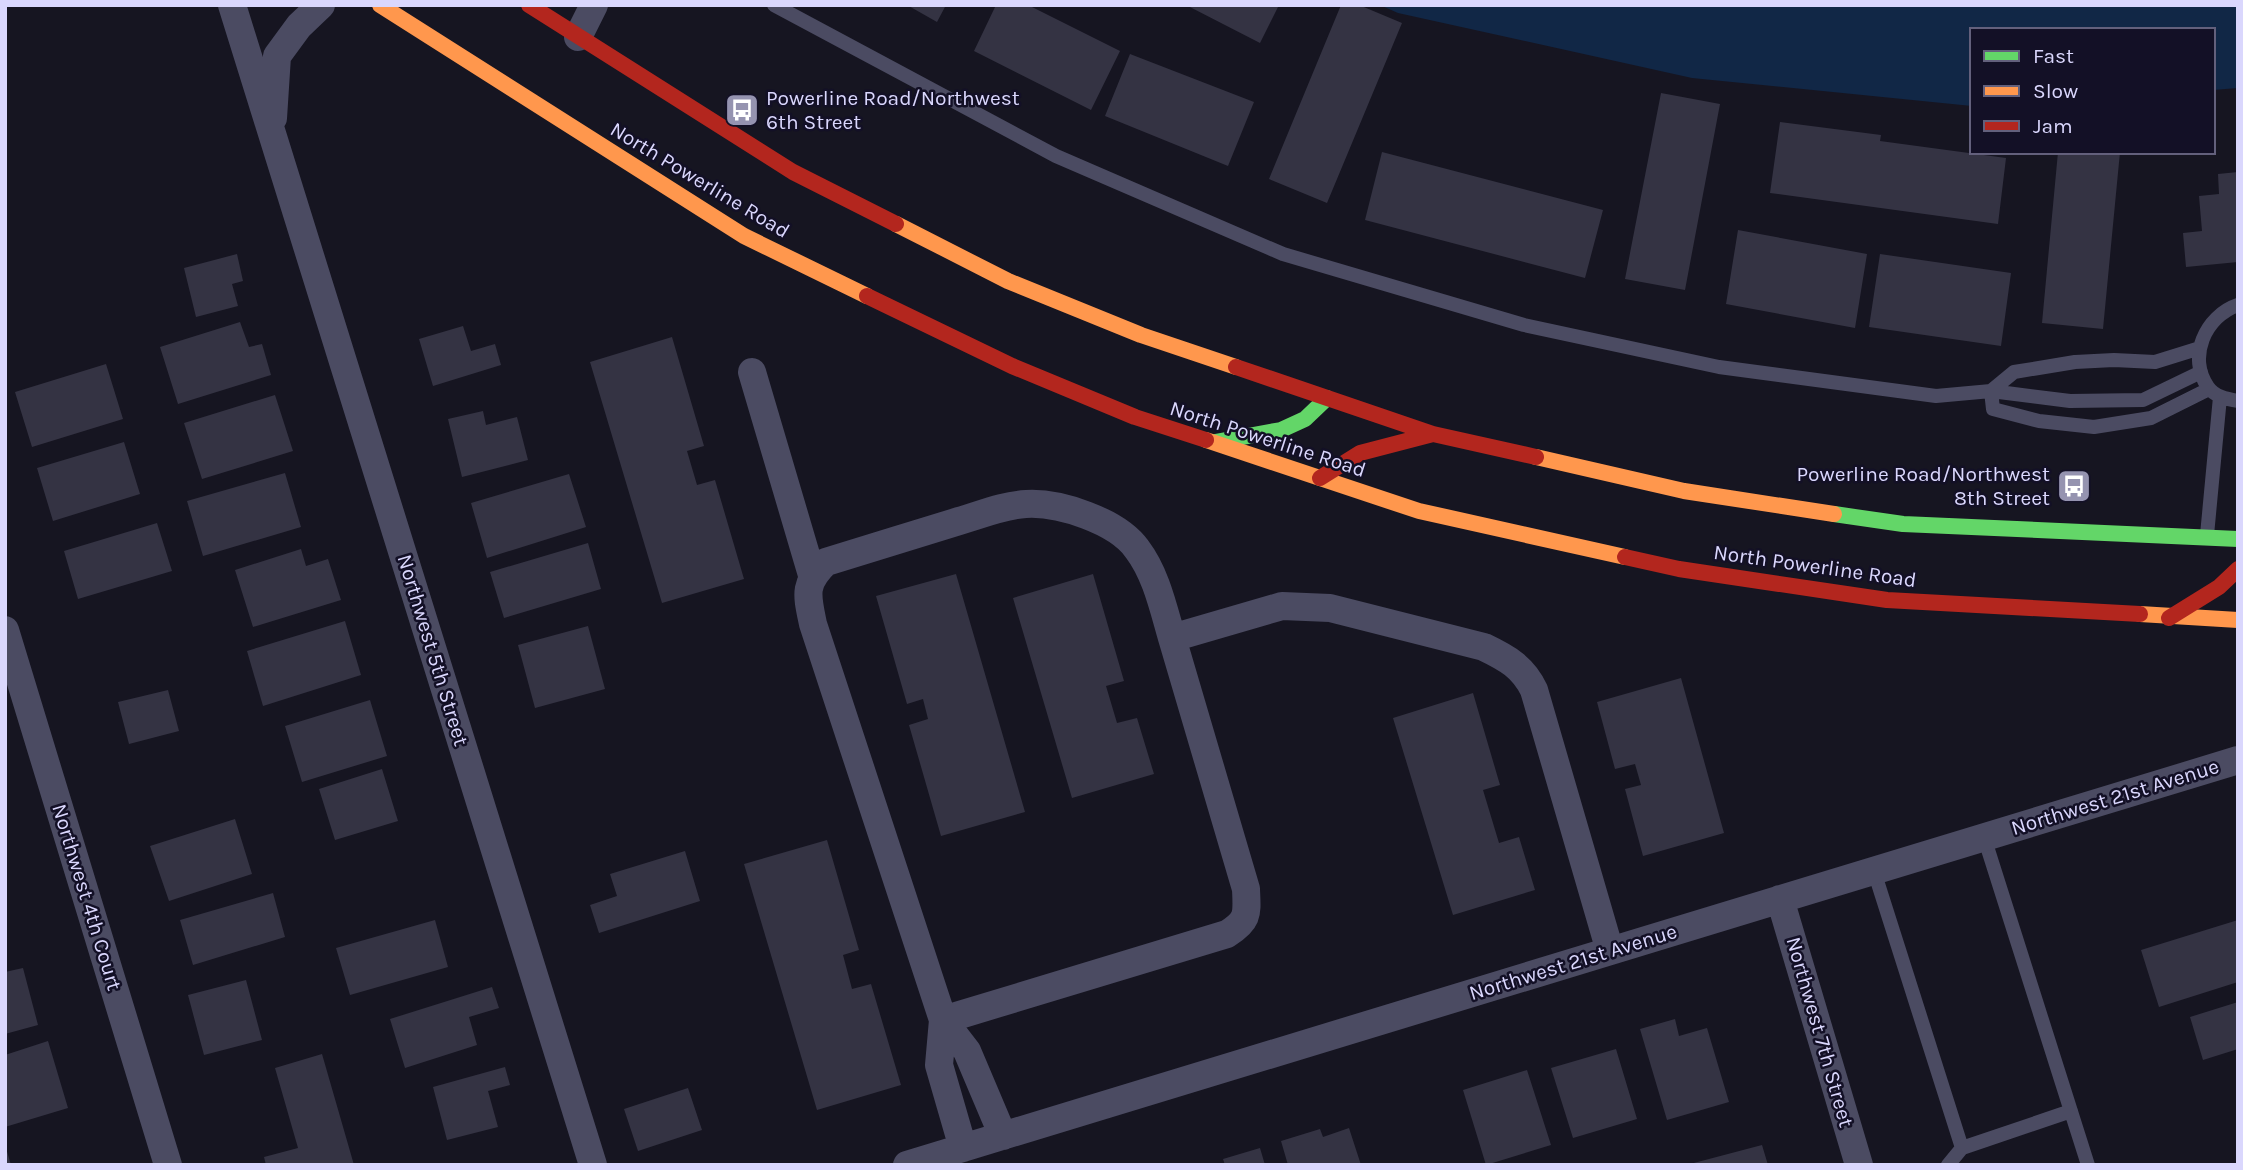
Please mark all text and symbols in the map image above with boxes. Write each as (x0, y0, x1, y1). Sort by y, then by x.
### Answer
legend (1970, 28, 2215, 154)
text: Fast (2033, 44, 2074, 68)
text: Slow (2033, 79, 2078, 103)
place label: Powerline Road/Northwest 6th Street (766, 86, 1020, 134)
bus stop icon: Powerline Road/Northwest 6th Street (723, 91, 761, 129)
text: Jam (2033, 114, 2073, 138)
street label: North Powerline Road (606, 117, 794, 243)
street label: North Powerline Road (1167, 396, 1369, 482)
place label: Powerline Road/Northwest 8th Street (1796, 462, 2050, 510)
bus stop icon: Powerline Road/Northwest 8th Street (2055, 467, 2093, 505)
street label: North Powerline Road (1712, 540, 1918, 592)
street label: Northwest 5th Street (392, 551, 474, 749)
street label: Northwest 21st Avenue (2008, 754, 2222, 840)
street label: Northwest 4th Court (47, 801, 127, 993)
street label: Northwest 21st Avenue (1466, 919, 1680, 1005)
street label: Northwest 7th Street (1781, 934, 1859, 1130)

